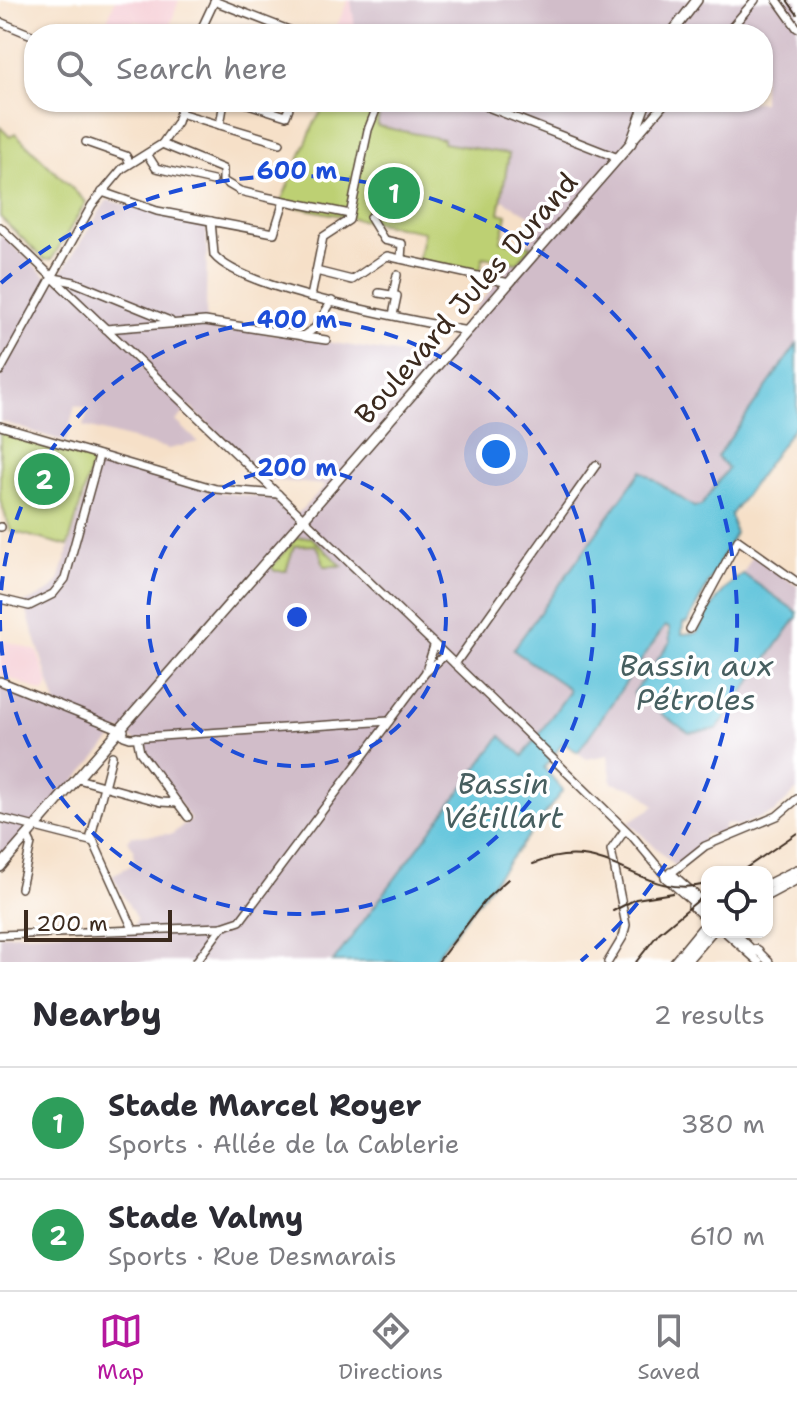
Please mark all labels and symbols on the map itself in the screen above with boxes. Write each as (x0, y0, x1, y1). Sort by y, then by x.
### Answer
text: 600 m (257, 155, 337, 187)
pin: 1 (368, 163, 420, 223)
street label: Boulevard Jules Durand (346, 164, 586, 432)
text: 400 m (257, 304, 337, 336)
your location (476, 434, 516, 474)
pin: 2 (18, 449, 70, 509)
text: 200 m (257, 452, 337, 484)
centre of rings (283, 603, 311, 631)
water label: Bassin aux Pétroles (619, 645, 774, 720)
water label: Bassin Vétillart (443, 763, 564, 838)
scale bar (24, 906, 172, 942)

